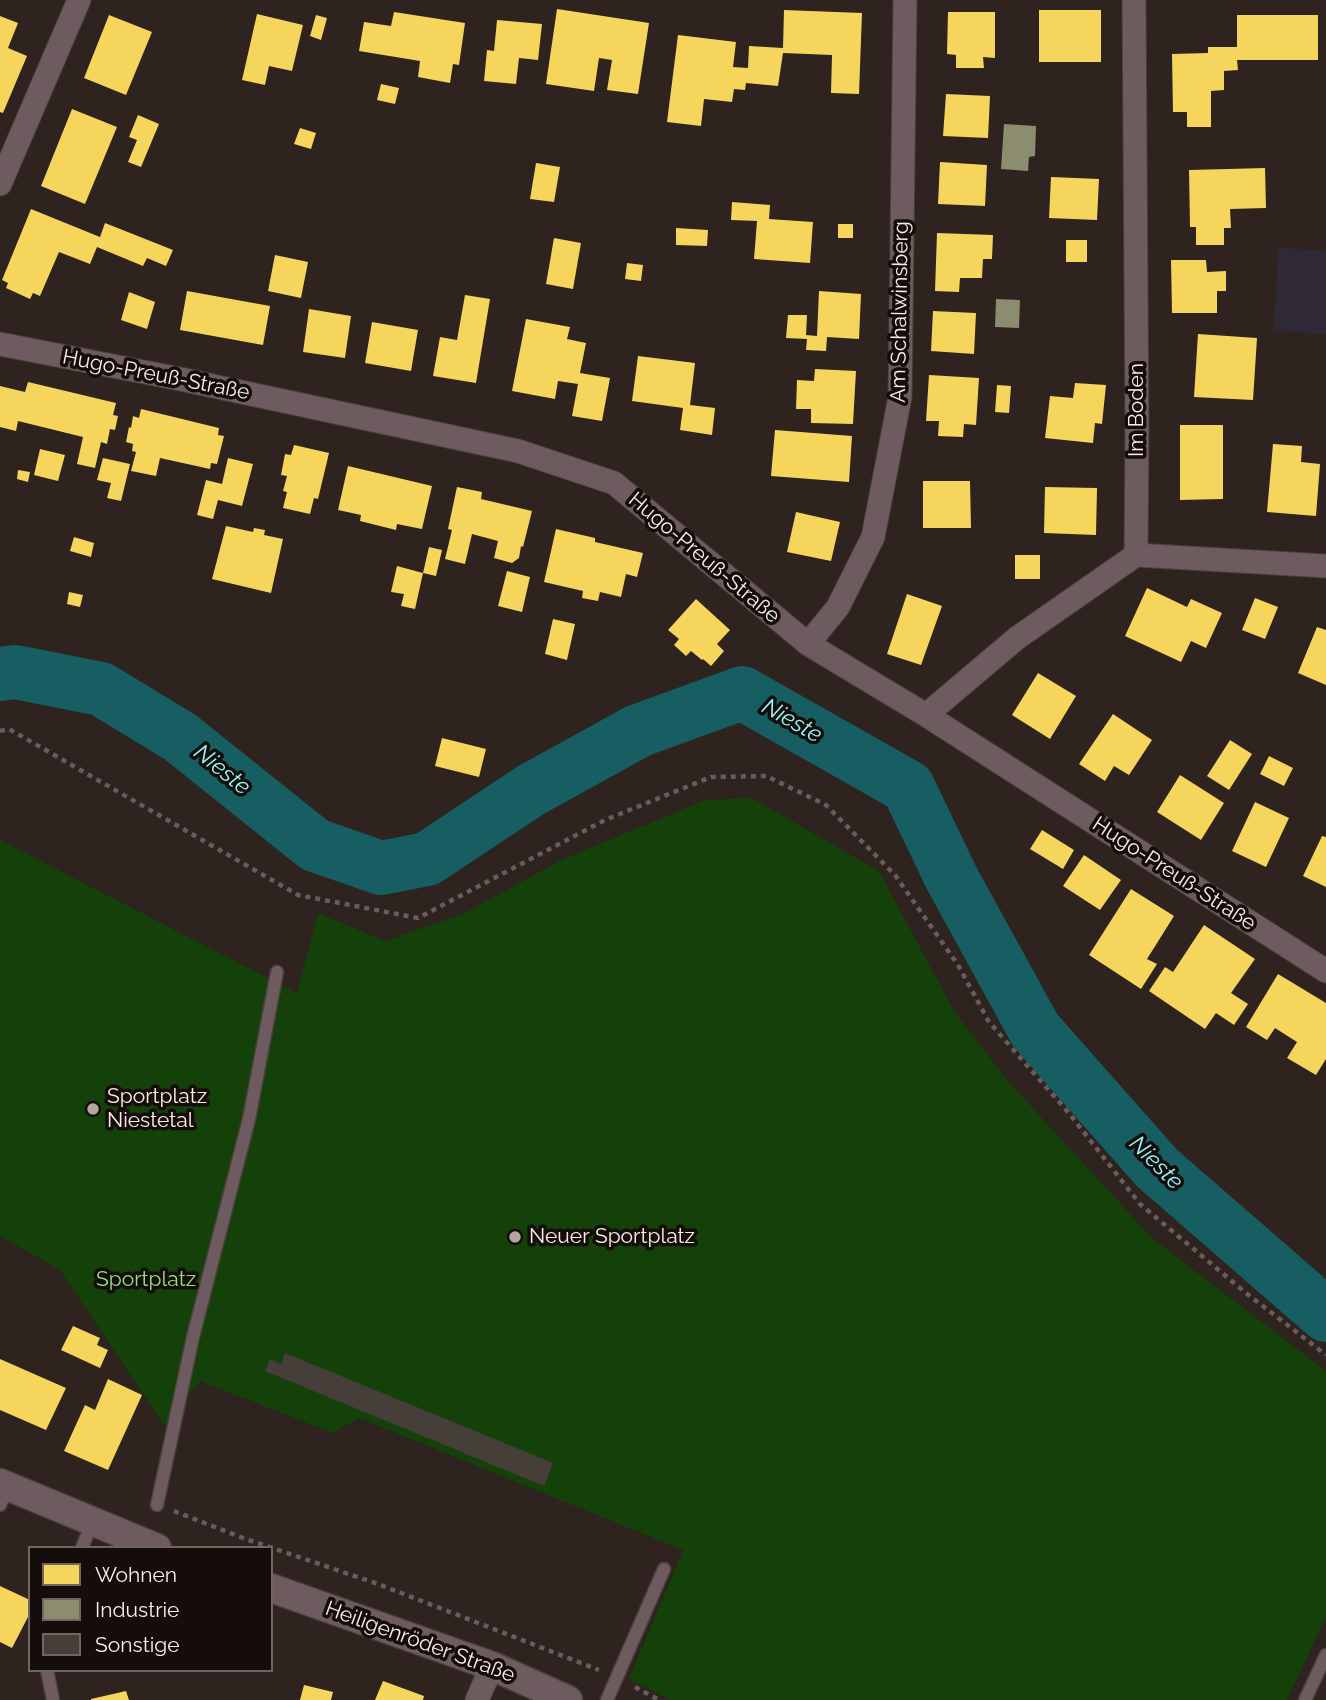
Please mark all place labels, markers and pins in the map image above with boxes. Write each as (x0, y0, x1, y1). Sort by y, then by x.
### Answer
place label: Sportplatz Niestetal (107, 1084, 207, 1134)
marker: Sportplatz Niestetal (85, 1101, 101, 1117)
place label: Neuer Sportplatz (529, 1224, 695, 1250)
marker: Neuer Sportplatz (507, 1229, 523, 1245)

